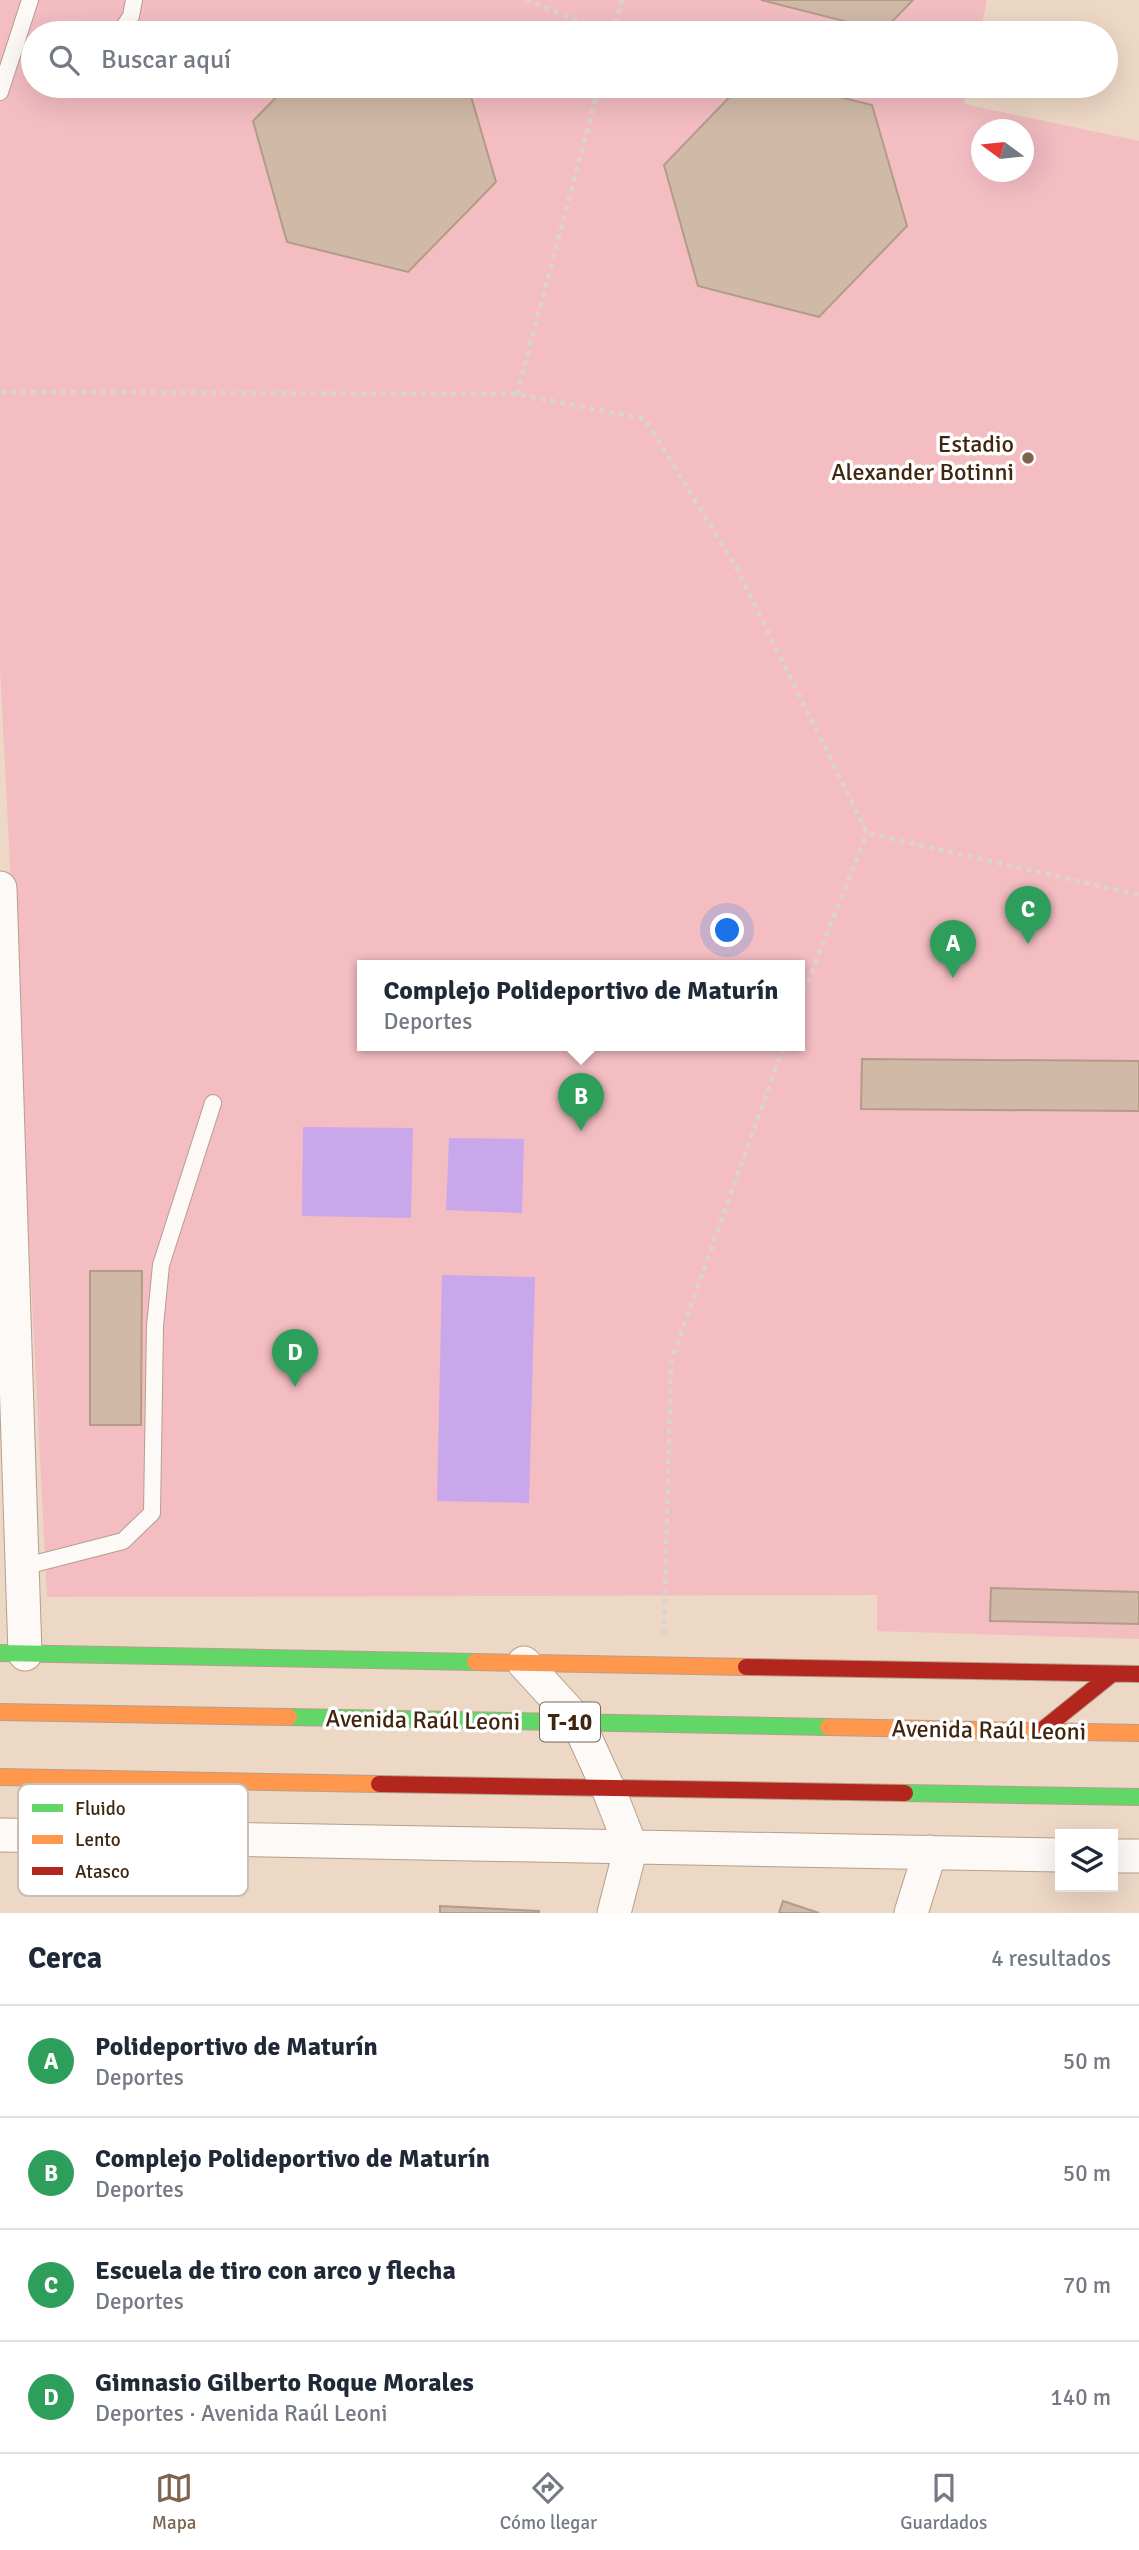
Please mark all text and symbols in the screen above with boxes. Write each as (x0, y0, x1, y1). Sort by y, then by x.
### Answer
search box (21, 21, 1118, 98)
icon: search (45, 41, 83, 79)
text: Buscar aquí (101, 44, 231, 76)
north arrow (971, 119, 1034, 182)
place label: Estadio Alexander Botinni (831, 429, 1014, 487)
marker: Estadio Alexander Botinni (1020, 450, 1036, 466)
pin: C (1005, 886, 1051, 944)
your location (710, 913, 744, 947)
pin: A (930, 920, 976, 978)
popup (357, 960, 805, 1051)
text: Complejo Polideportivo de Maturín (384, 975, 779, 1007)
text: Deportes (384, 1007, 472, 1036)
pin: B (558, 1073, 604, 1131)
pin: D (272, 1329, 318, 1387)
road number: T-10 (540, 1702, 600, 1742)
street label: Avenida Raúl Leoni (325, 1703, 521, 1737)
street label: Avenida Raúl Leoni (891, 1713, 1087, 1747)
legend (18, 1784, 248, 1896)
text: Fluido (75, 1797, 126, 1821)
text: Lento (75, 1828, 121, 1852)
map controls (1055, 1829, 1118, 1892)
button: layers (1055, 1829, 1118, 1892)
text: Atasco (75, 1860, 130, 1884)
text: Cerca (28, 1940, 102, 1977)
text: 4 resultados (991, 1944, 1111, 1973)
text: Polideportivo de Maturín (95, 2031, 378, 2063)
text: A (44, 2047, 58, 2076)
text: 50 m (1063, 2047, 1111, 2076)
text: Deportes (95, 2063, 184, 2092)
text: Complejo Polideportivo de Maturín (95, 2143, 490, 2175)
text: B (44, 2159, 58, 2188)
text: 50 m (1063, 2159, 1111, 2188)
text: Deportes (95, 2175, 184, 2204)
text: Escuela de tiro con arco y flecha (95, 2255, 456, 2287)
text: C (44, 2271, 58, 2300)
text: 70 m (1063, 2271, 1111, 2300)
text: Deportes (95, 2287, 184, 2316)
text: Gimnasio Gilberto Roque Morales (95, 2367, 474, 2399)
text: D (43, 2383, 59, 2412)
text: 140 m (1050, 2383, 1111, 2412)
text: Deportes · Avenida Raúl Leoni (95, 2399, 387, 2428)
tab: Mapa (152, 2469, 196, 2535)
tab: Cómo llegar (500, 2469, 597, 2535)
tab: Guardados (900, 2469, 987, 2535)

